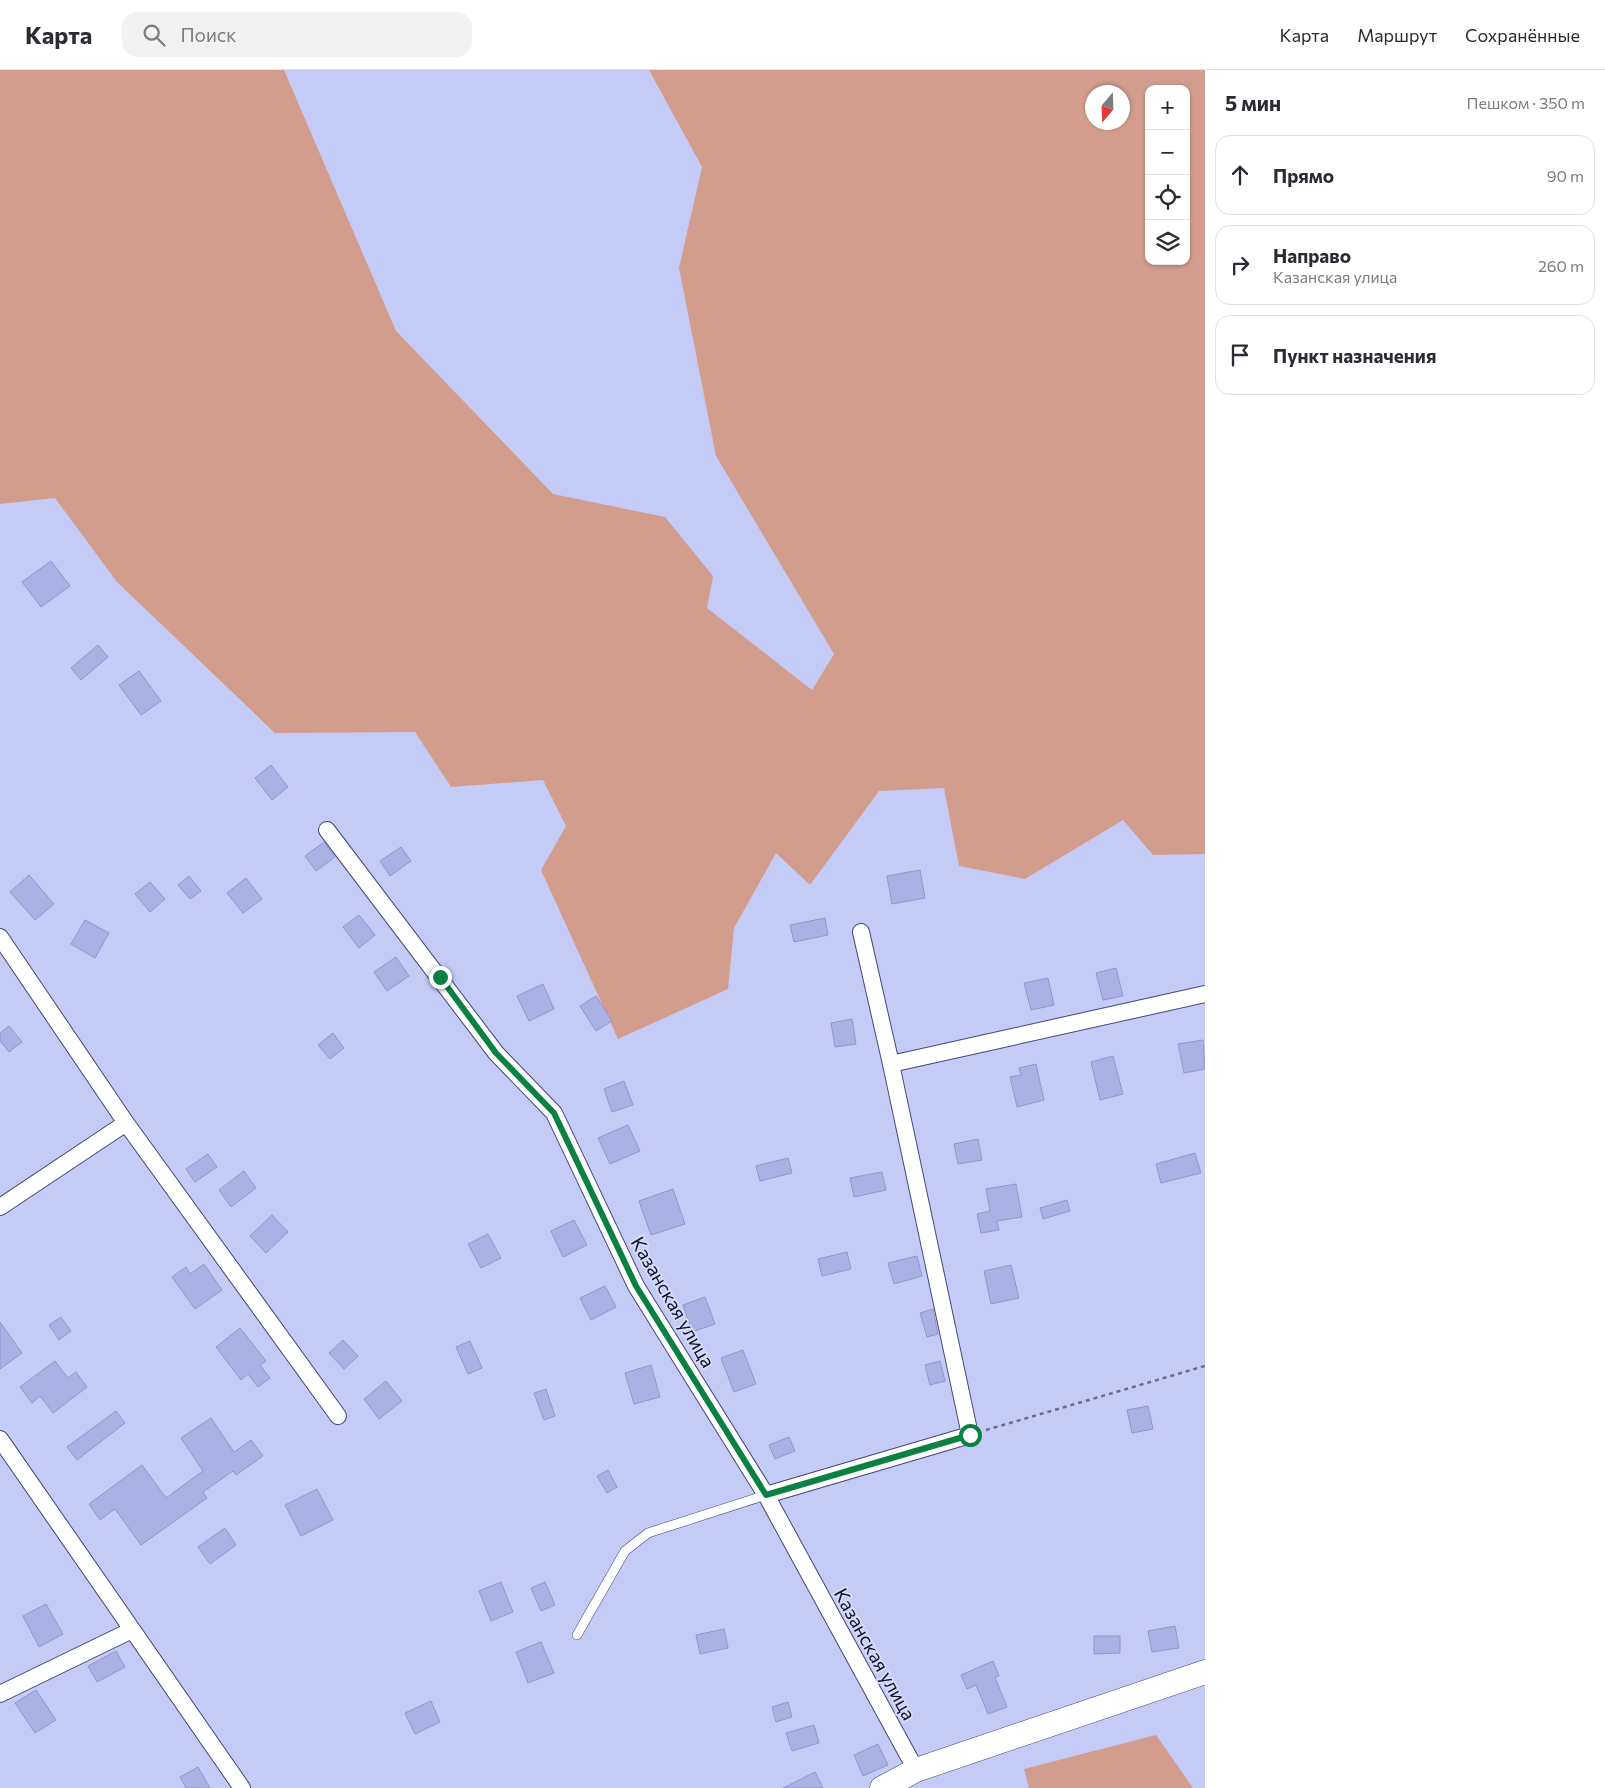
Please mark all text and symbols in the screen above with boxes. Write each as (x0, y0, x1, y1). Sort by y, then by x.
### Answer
search box (122, 12, 472, 57)
text: Карта (25, 20, 92, 49)
icon: search (140, 21, 168, 49)
text: Поиск (180, 23, 236, 46)
text: Карта (1280, 24, 1329, 46)
text: Маршрут (1357, 24, 1437, 46)
text: Сохранённые (1465, 24, 1580, 46)
north arrow (1085, 85, 1130, 130)
map controls (1145, 85, 1190, 265)
button: + (1145, 85, 1190, 130)
text: 5 мин (1225, 90, 1281, 115)
text: Пешком · 350 m (1467, 93, 1585, 112)
button: − (1145, 130, 1190, 175)
icon: ahead (1226, 161, 1254, 189)
text: Прямо (1273, 164, 1334, 187)
text: 90 m (1547, 166, 1584, 185)
button: locate (1145, 175, 1190, 220)
button: layers (1145, 220, 1190, 265)
text: Направо (1273, 244, 1351, 267)
icon: right (1226, 251, 1254, 279)
text: 260 m (1538, 256, 1584, 275)
text: Казанская улица (1273, 267, 1397, 286)
icon: arrive (1226, 341, 1254, 369)
text: Пункт назначения (1273, 344, 1436, 367)
route end (429, 966, 452, 989)
street label: Казанская улица (627, 1232, 720, 1371)
route start (959, 1424, 982, 1447)
street label: Казанская улица (830, 1584, 921, 1724)

